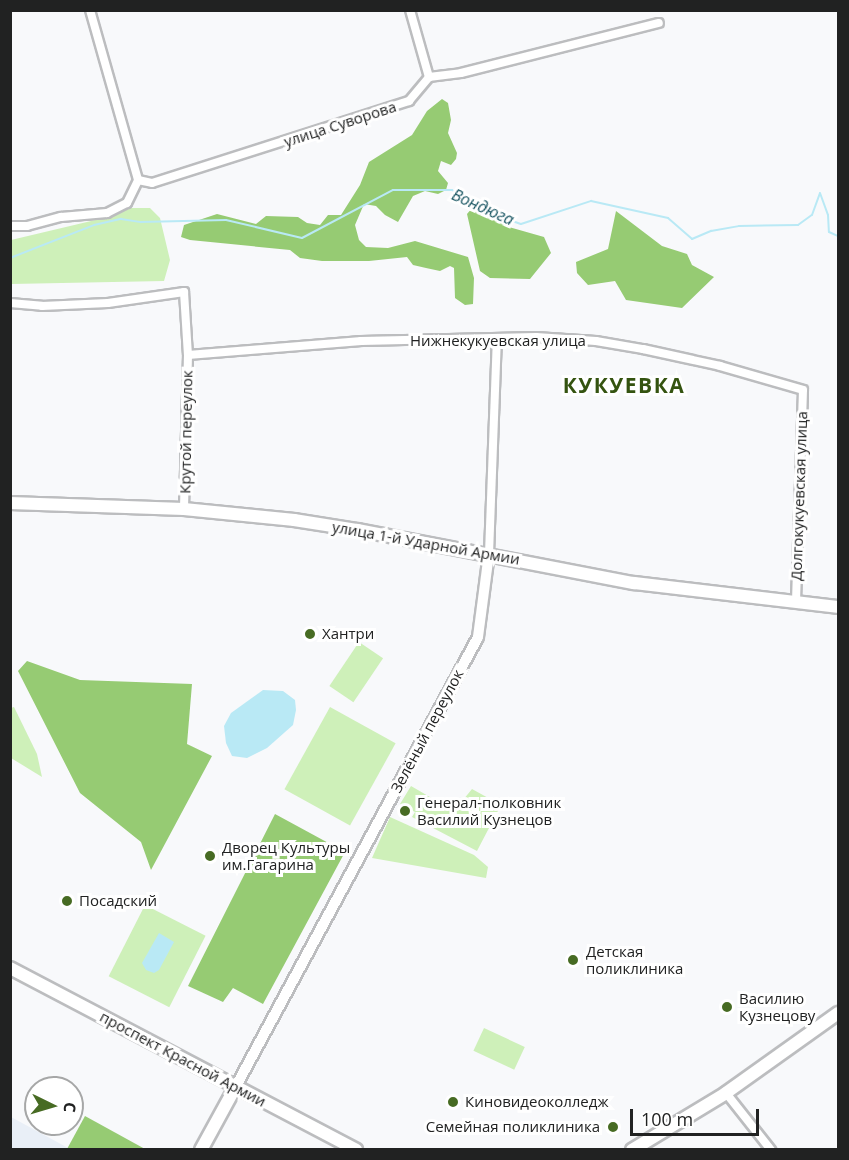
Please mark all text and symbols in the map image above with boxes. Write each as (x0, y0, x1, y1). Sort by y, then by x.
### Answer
street label: улица Суворова (282, 97, 398, 151)
water label: Вондюга (449, 185, 517, 229)
street label: Нижнекукуевская улица (410, 332, 586, 350)
street label: Крутой переулок (176, 370, 196, 494)
district label: КУКУЕВКА (563, 372, 685, 398)
street label: Долгокукуевская улица (787, 411, 811, 581)
street label: улица 1-й Ударной Армии (331, 518, 521, 568)
place label: Хантри (322, 625, 374, 643)
marker: Хантри (303, 627, 317, 641)
street label: Зелёный переулок (387, 666, 467, 796)
place label: Генерал-полковник Василий Кузнецов (417, 793, 561, 828)
marker: Генерал-полковник Василий Кузнецов (398, 804, 412, 818)
place label: Дворец Культуры им.Гагарина (222, 838, 350, 873)
marker: Дворец Культуры им.Гагарина (203, 849, 217, 863)
place label: Посадский (79, 892, 157, 910)
marker: Посадский (60, 894, 74, 908)
place label: Детская поликлиника (586, 942, 683, 977)
marker: Детская поликлиника (564, 951, 582, 969)
place label: Василию Кузнецову (739, 989, 815, 1024)
marker: Василию Кузнецову (720, 1000, 734, 1014)
street label: проспект Красной Армии (97, 1007, 269, 1111)
north arrow (24, 1076, 84, 1136)
place label: Киновидеоколледж (465, 1093, 608, 1111)
marker: Киновидеоколледж (446, 1095, 460, 1109)
scale bar (633, 1097, 762, 1135)
text: С (59, 1101, 81, 1113)
text: 100 m (641, 1107, 693, 1131)
place label: Семейная поликлиника (426, 1118, 600, 1136)
marker: Семейная поликлиника (604, 1118, 622, 1136)

